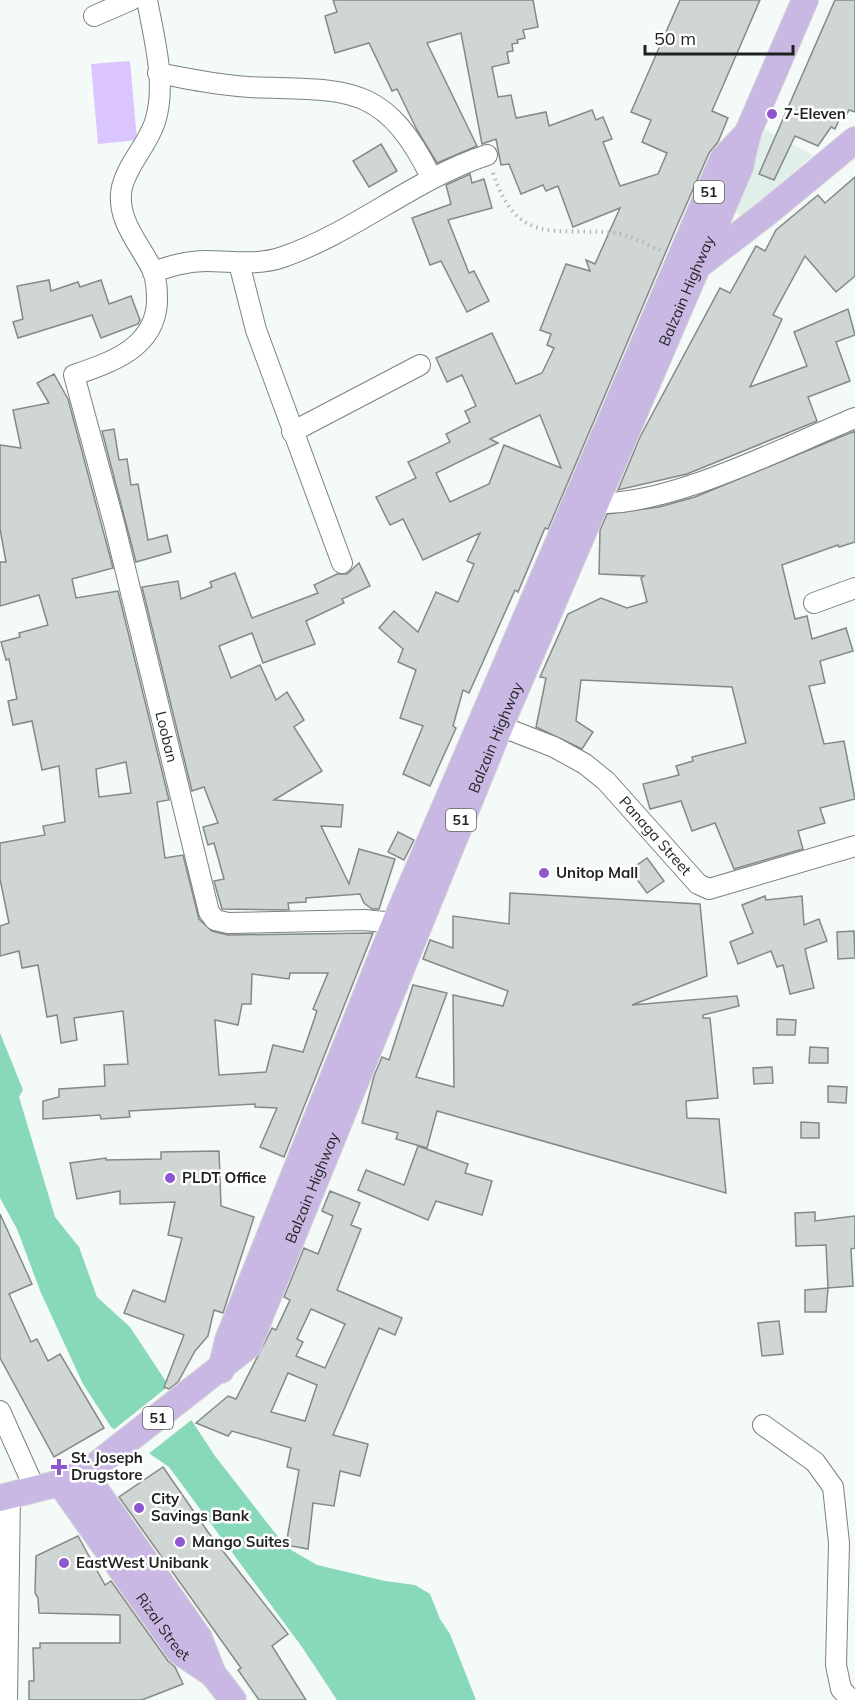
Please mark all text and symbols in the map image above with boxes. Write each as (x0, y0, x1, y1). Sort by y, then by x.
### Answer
scale bar (645, 18, 794, 56)
text: 50 m (654, 27, 696, 50)
place label: 7-Eleven (784, 104, 846, 123)
marker: 7-Eleven (765, 107, 779, 121)
road number: 51 (694, 181, 724, 203)
street label: Balzain Highway (654, 232, 718, 349)
street label: Balzain Highway (464, 679, 527, 796)
street label: Looban (151, 709, 182, 764)
street label: Panaga Street (615, 792, 696, 879)
road number: 51 (446, 809, 476, 831)
place label: Unitop Mall (556, 863, 638, 882)
marker: Unitop Mall (537, 866, 551, 880)
street label: Balzain Highway (281, 1129, 343, 1246)
place label: PLDT Office (182, 1168, 267, 1187)
marker: PLDT Office (163, 1171, 177, 1185)
road number: 51 (143, 1407, 173, 1429)
place label: St. Joseph Drugstore (71, 1448, 143, 1484)
marker: St. Joseph Drugstore (52, 1460, 66, 1474)
place label: City Savings Bank (151, 1489, 250, 1525)
marker: City Savings Bank (132, 1501, 146, 1515)
place label: Mango Suites (192, 1532, 290, 1551)
marker: Mango Suites (173, 1535, 187, 1549)
place label: EastWest Unibank (76, 1553, 209, 1572)
marker: EastWest Unibank (57, 1556, 71, 1570)
street label: Rizal Street (132, 1589, 194, 1665)

